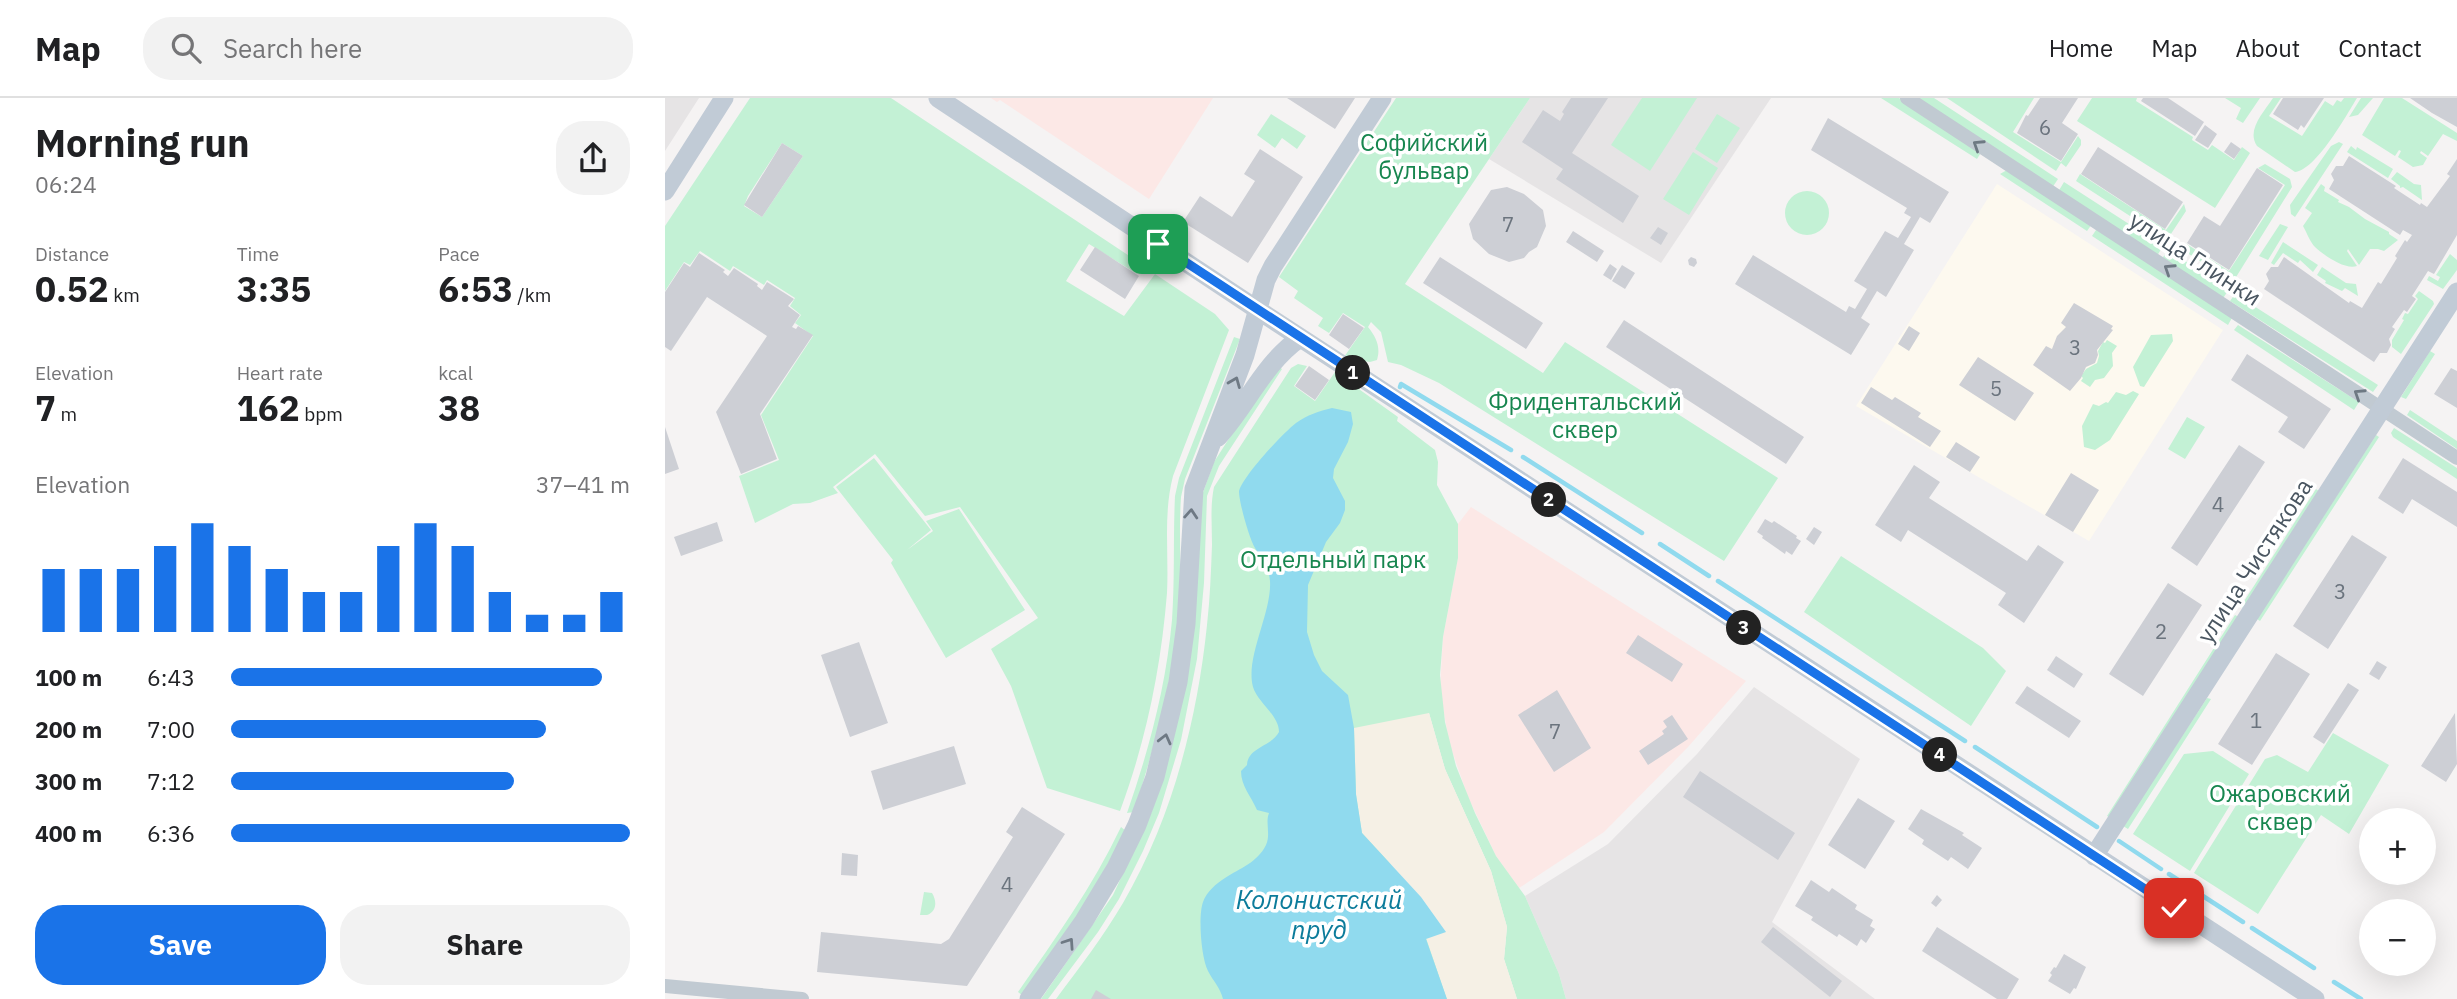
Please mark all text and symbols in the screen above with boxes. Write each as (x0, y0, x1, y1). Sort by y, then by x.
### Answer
search box (143, 17, 633, 80)
text: Map (35, 27, 101, 70)
icon: search (167, 29, 205, 67)
text: Search here (223, 31, 362, 65)
text: Home (2049, 32, 2113, 64)
text: Map (2151, 32, 2197, 64)
text: About (2235, 32, 2300, 64)
text: Contact (2338, 32, 2422, 64)
house number: 6 (2039, 113, 2051, 141)
text: Morning run (35, 118, 250, 167)
button: share (556, 121, 630, 195)
park label: Софийский бульвар (1360, 126, 1488, 186)
one-way arrow (1973, 140, 1986, 153)
text: 06:24 (35, 169, 97, 199)
street label: улица Глинки (2123, 204, 2268, 313)
house number: 7 (1502, 210, 1514, 238)
pin (1128, 214, 1188, 274)
icon: arrive (1139, 225, 1177, 263)
text: Distance (35, 242, 109, 266)
text: Time (237, 242, 279, 266)
text: Pace (438, 242, 480, 266)
one-way arrow (2163, 265, 2176, 278)
text: 0.52 (35, 266, 109, 312)
text: 3:35 (237, 266, 311, 312)
text: 6:53 (438, 266, 513, 312)
text: km (109, 283, 140, 307)
text: /km (513, 283, 551, 307)
house number: 3 (2069, 333, 2081, 361)
pin: 1 (1335, 356, 1371, 390)
text: 1 (1347, 360, 1358, 384)
text: Elevation (35, 361, 114, 385)
text: Heart rate (237, 361, 323, 385)
text: kcal (438, 361, 473, 385)
house number: 5 (1990, 374, 2002, 402)
one-way arrow (1226, 377, 1240, 389)
text: 7 (35, 385, 56, 431)
text: 162 (237, 385, 300, 431)
text: 38 (438, 385, 480, 431)
park label: Фридентальский сквер (1488, 385, 1682, 445)
one-way arrow (2354, 390, 2367, 402)
text: m (56, 402, 77, 426)
text: bpm (300, 402, 343, 426)
text: Elevation (35, 469, 130, 499)
text: 37–41 m (536, 469, 630, 499)
street label: улица Чистякова (2189, 472, 2319, 649)
pin: 2 (1531, 482, 1567, 518)
text: 2 (1543, 487, 1554, 511)
house number: 4 (2212, 490, 2224, 518)
one-way arrow (1183, 508, 1198, 519)
park label: Отдельный парк (1240, 543, 1426, 575)
house number: 3 (2334, 577, 2346, 605)
pin: 3 (1727, 610, 1761, 646)
text: 3 (1738, 615, 1749, 639)
house number: 2 (2155, 617, 2167, 645)
text: 100 m (35, 662, 102, 692)
text: 6:43 (147, 662, 195, 692)
house number: 1 (2250, 706, 2262, 734)
text: 200 m (35, 714, 102, 744)
text: 7:00 (147, 714, 195, 744)
house number: 7 (1549, 717, 1561, 745)
one-way arrow (1157, 733, 1171, 745)
pin: 4 (1923, 738, 1957, 772)
text: 4 (1934, 742, 1945, 766)
text: 300 m (35, 766, 102, 796)
text: 7:12 (147, 766, 195, 796)
park label: Ожаровский сквер (2209, 777, 2351, 837)
map controls (2359, 808, 2436, 976)
button: + (2359, 808, 2436, 885)
text: 400 m (35, 818, 102, 848)
text: 6:36 (147, 818, 195, 848)
house number: 4 (1001, 870, 1013, 898)
pin (2144, 878, 2204, 938)
water label: Колонистский пруд (1236, 882, 1402, 946)
icon: check (2155, 889, 2193, 927)
button: − (2359, 899, 2436, 976)
button: Save (35, 905, 326, 985)
button: Share (340, 905, 630, 985)
one-way arrow (1060, 938, 1073, 951)

